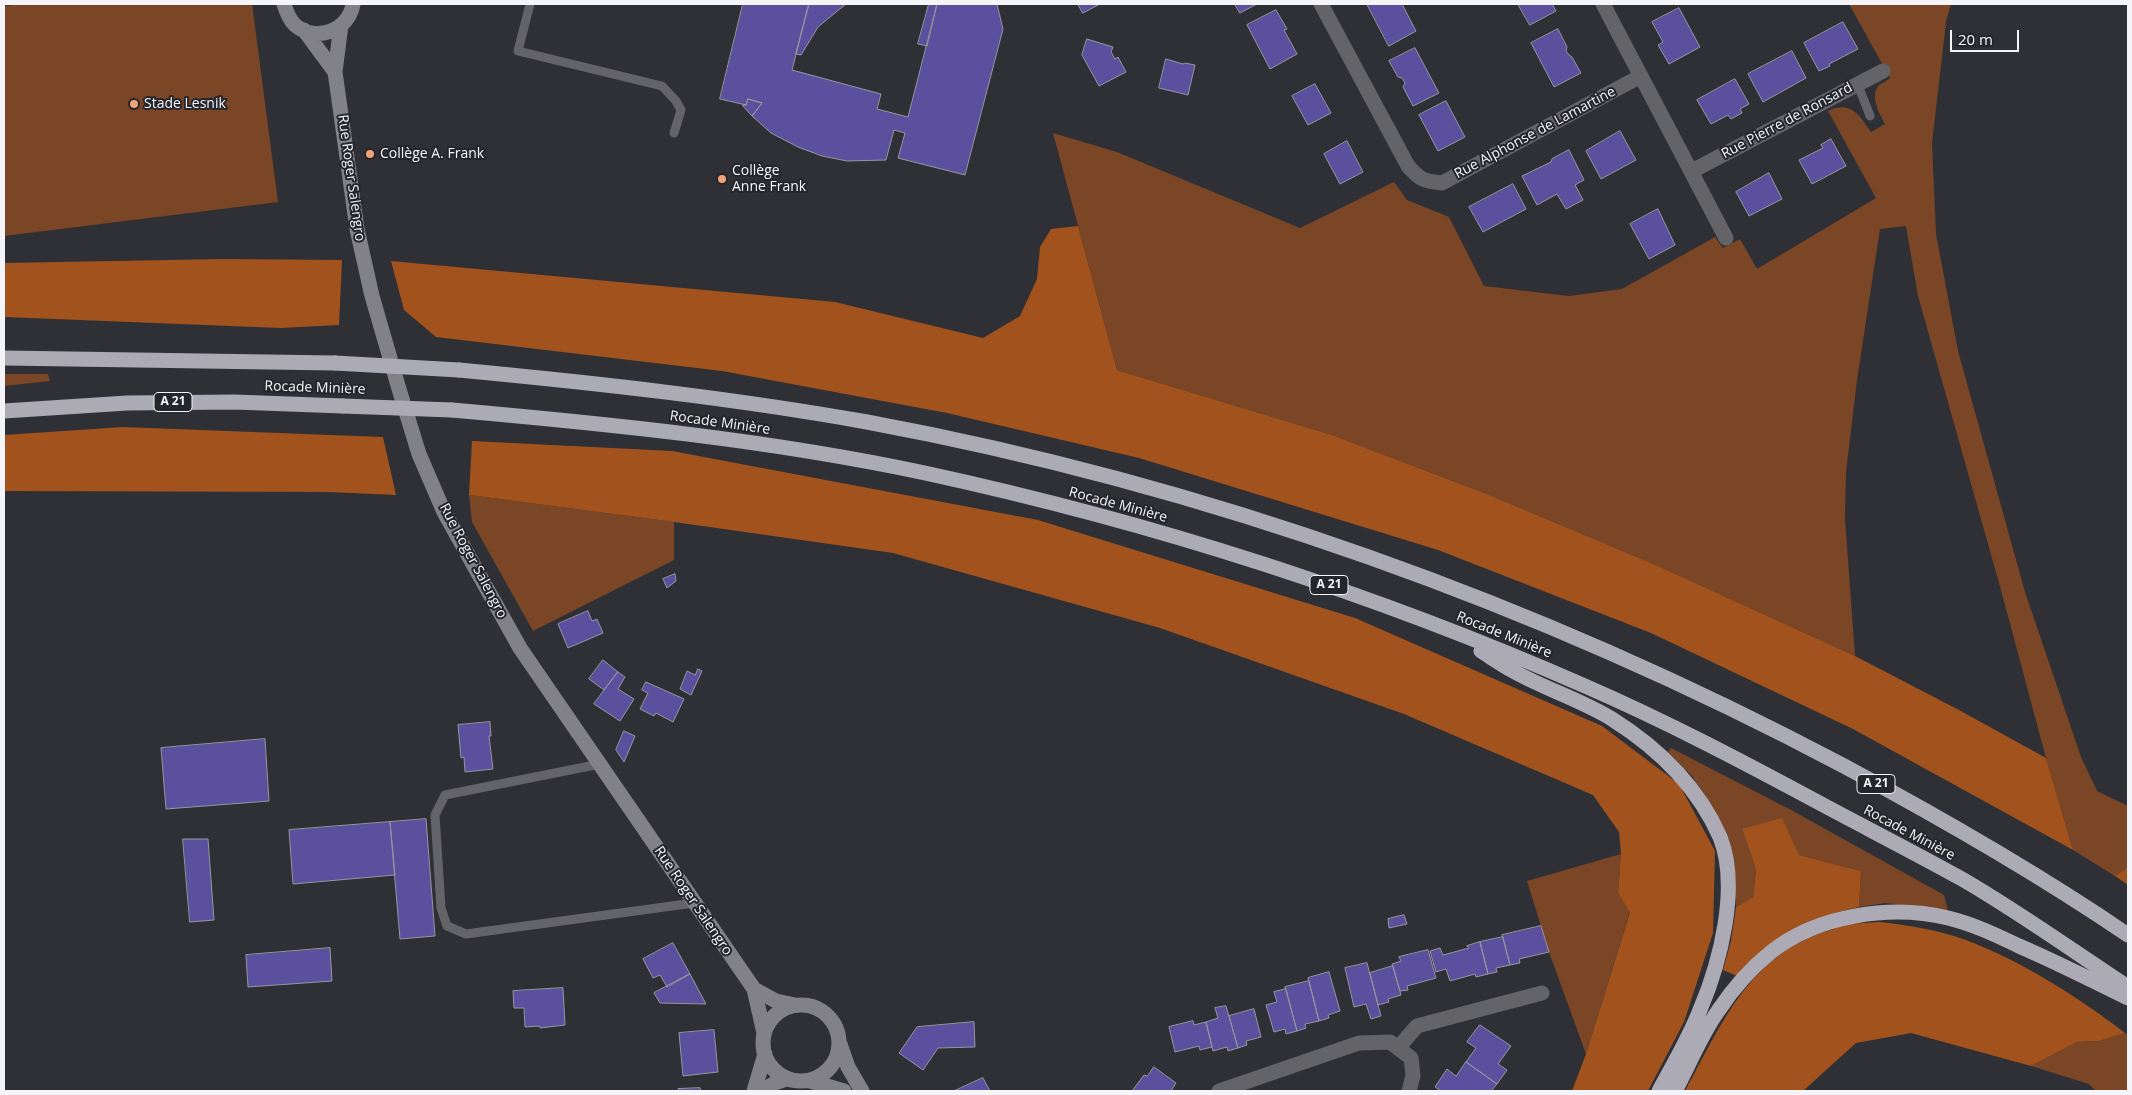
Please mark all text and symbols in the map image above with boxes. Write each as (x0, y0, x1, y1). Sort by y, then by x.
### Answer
scale bar (1952, 20, 2021, 52)
text: 20 m (1958, 29, 1993, 49)
street label: Rue Pierre de Ronsard (1719, 79, 1855, 163)
street label: Rue Alphonse de Lamartine (1452, 83, 1618, 183)
place label: Stade Lesnik (144, 96, 226, 112)
marker: Stade Lesnik (128, 98, 140, 110)
street label: Rue Roger Salengro (334, 114, 368, 242)
place label: Collège A. Frank (380, 146, 484, 162)
marker: Collège A. Frank (364, 148, 376, 160)
place label: Collège Anne Frank (732, 163, 806, 196)
marker: Collège Anne Frank (716, 173, 728, 185)
street label: Rocade Minière (264, 378, 366, 398)
road number: A 21 (154, 392, 192, 412)
street label: Rocade Minière (669, 408, 771, 438)
street label: Rocade Minière (1067, 484, 1169, 526)
street label: Rue Roger Salengro (436, 501, 510, 621)
road number: A 21 (1310, 576, 1348, 594)
street label: Rocade Minière (1454, 608, 1554, 662)
road number: A 21 (1857, 774, 1895, 794)
street label: Rocade Minière (1860, 802, 1958, 864)
street label: Rue Roger Salengro (650, 843, 736, 959)

